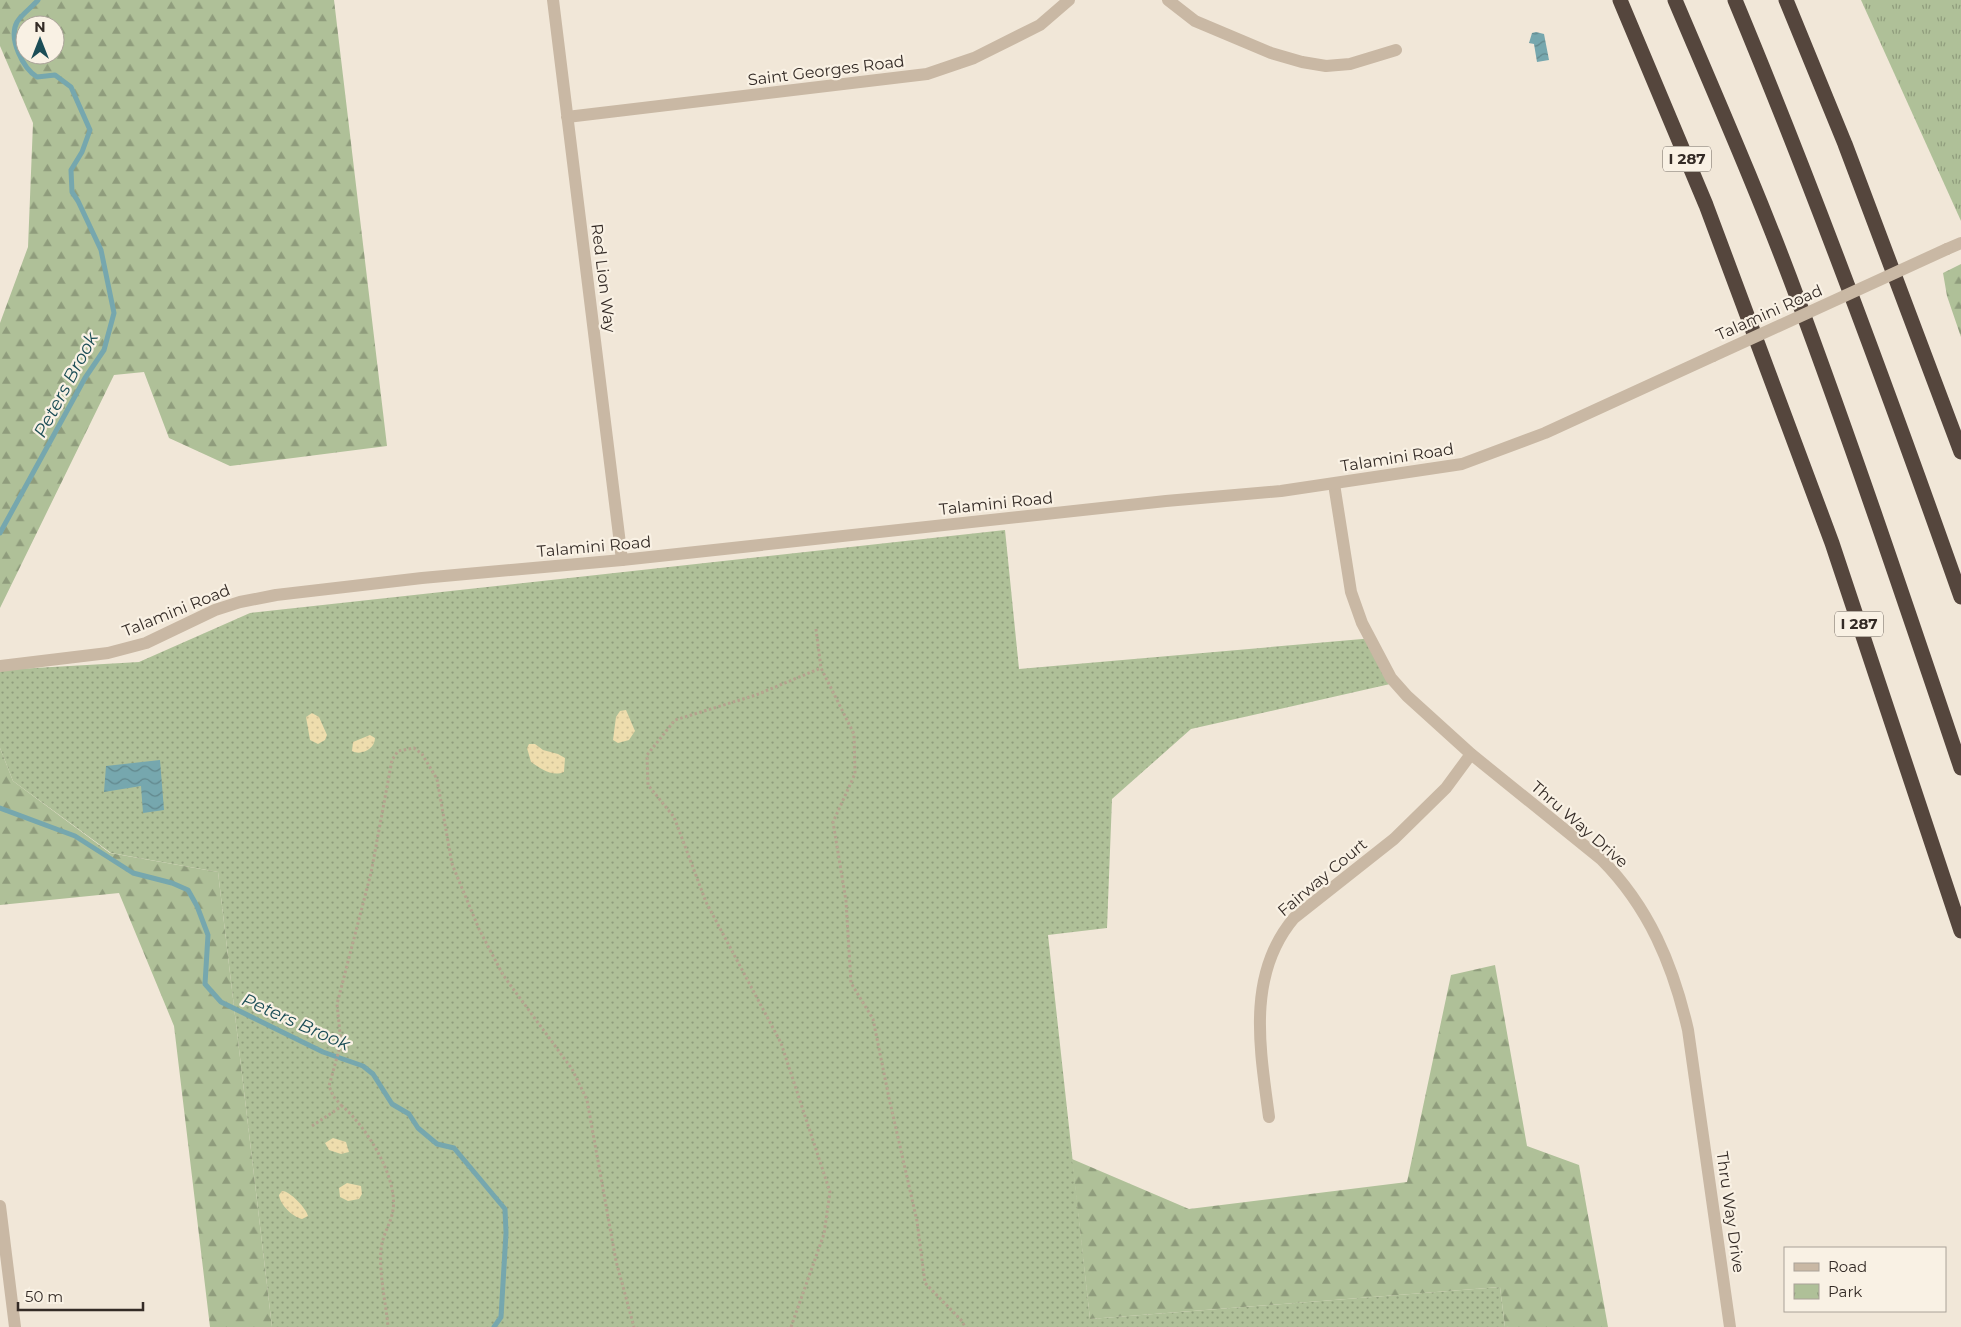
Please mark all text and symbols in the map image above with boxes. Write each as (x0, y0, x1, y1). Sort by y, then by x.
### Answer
north arrow (15, 15, 65, 65)
text: N (34, 18, 46, 36)
street label: Saint Georges Road (747, 51, 906, 90)
road number: I 287 (1663, 146, 1711, 172)
street label: Red Lion Way (587, 222, 620, 334)
street label: Talamini Road (1713, 281, 1825, 344)
water label: Peters Brook (29, 328, 104, 441)
street label: Talamini Road (1339, 439, 1455, 476)
street label: Talamini Road (938, 488, 1054, 519)
street label: Talamini Road (536, 532, 652, 561)
street label: Talamini Road (120, 580, 233, 641)
road number: I 287 (1835, 612, 1883, 636)
street label: Thru Way Drive (1527, 777, 1632, 872)
street label: Fairway Court (1274, 834, 1371, 920)
water label: Peters Brook (239, 988, 355, 1056)
street label: Thru Way Drive (1713, 1150, 1748, 1274)
legend (1784, 1247, 1946, 1312)
text: Road (1828, 1257, 1867, 1276)
scale bar (18, 1280, 142, 1312)
text: Park (1828, 1282, 1862, 1301)
text: 50 m (25, 1287, 63, 1306)

